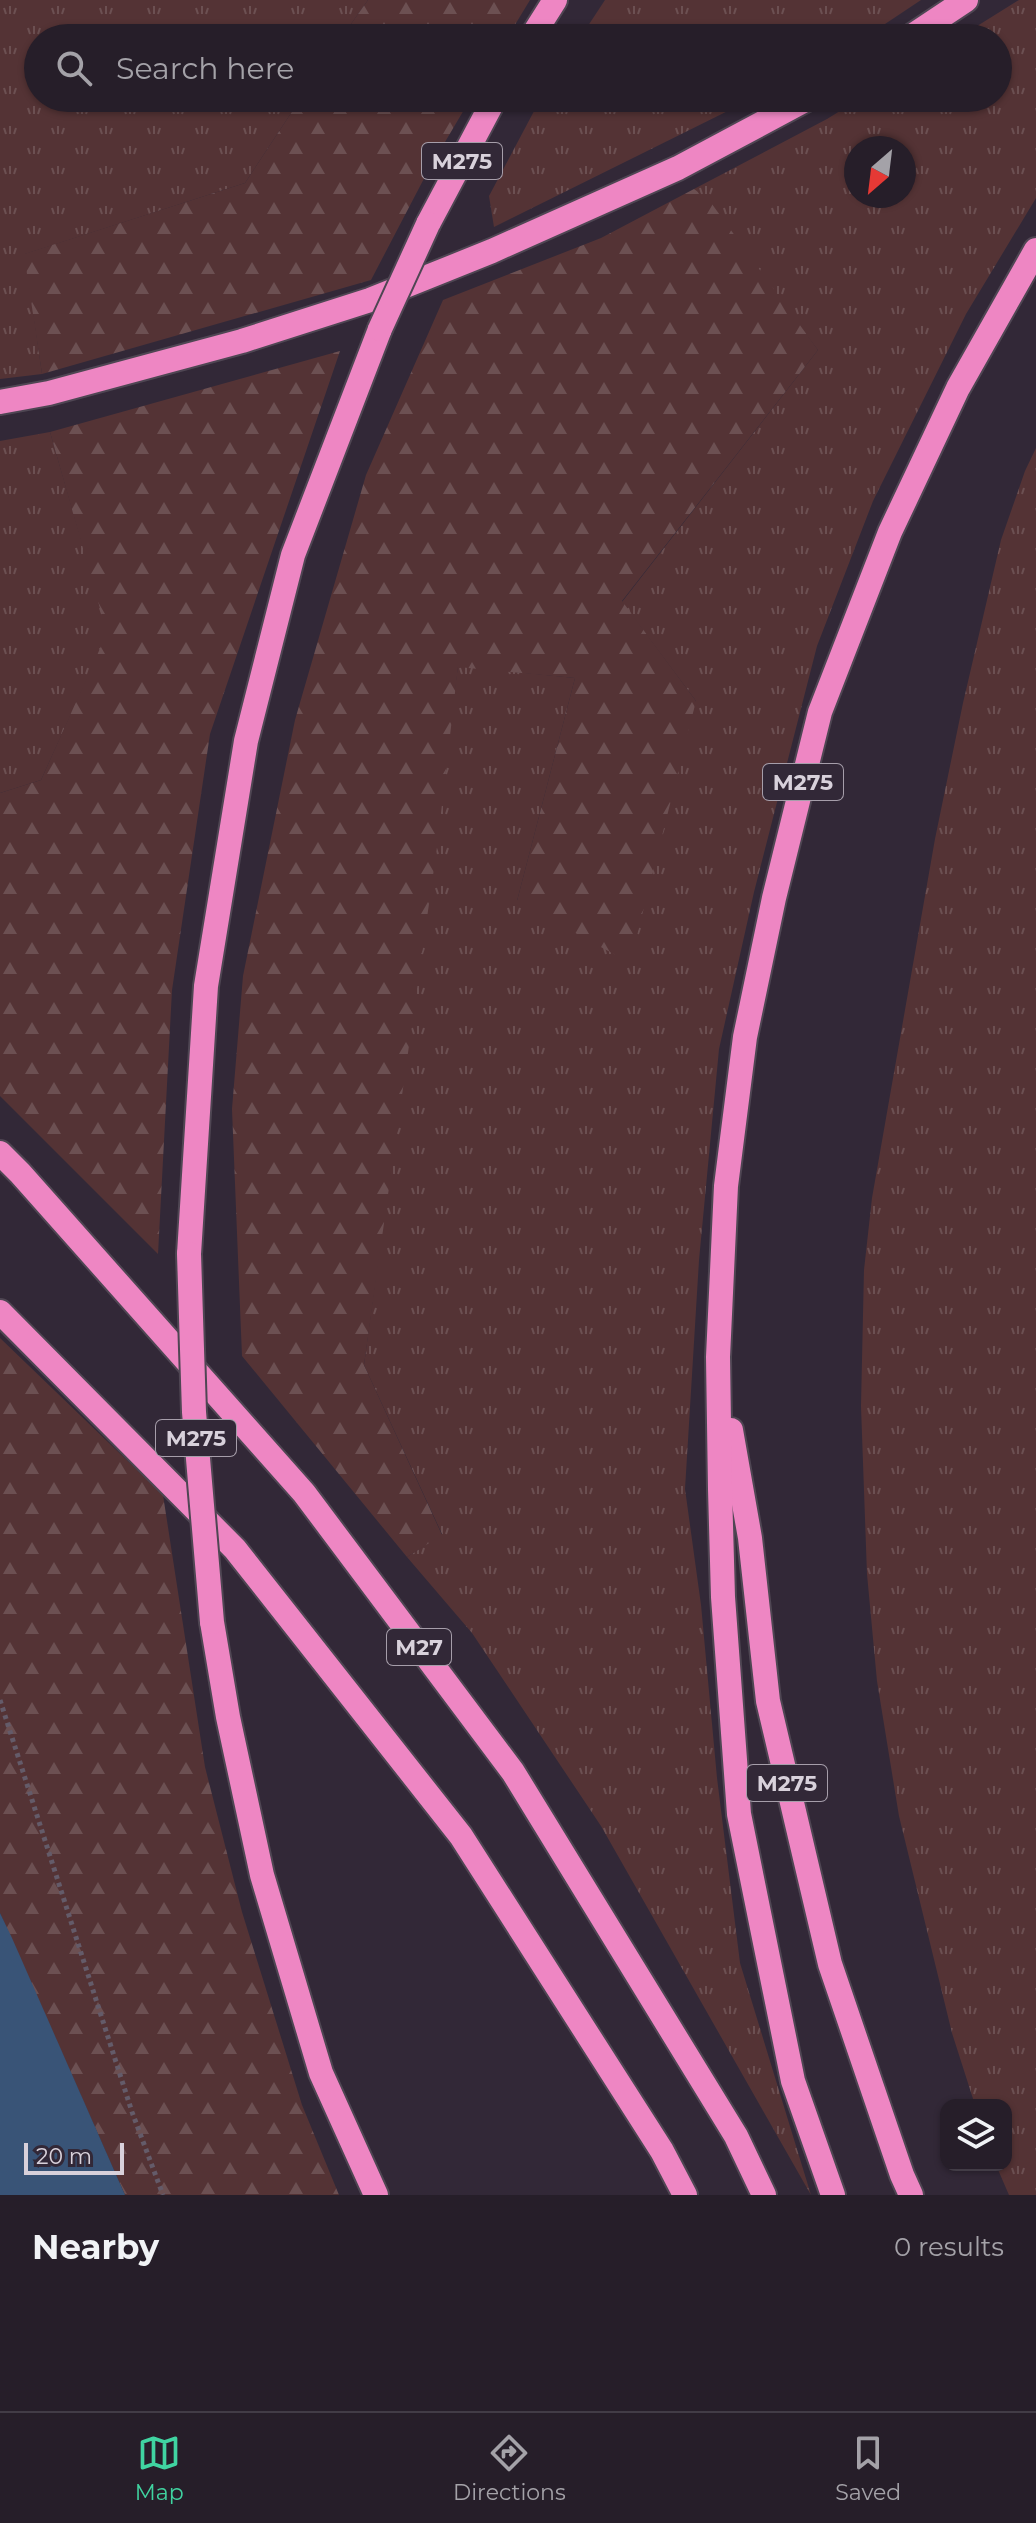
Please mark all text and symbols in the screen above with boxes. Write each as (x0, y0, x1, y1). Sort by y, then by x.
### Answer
search box (24, 24, 1012, 112)
icon: search (52, 46, 96, 90)
text: Search here (116, 50, 294, 87)
north arrow (844, 136, 916, 208)
road number: M275 (422, 143, 502, 179)
road number: M275 (763, 764, 843, 800)
road number: M275 (156, 1420, 236, 1456)
road number: M27 (387, 1629, 451, 1665)
road number: M275 (747, 1765, 827, 1801)
map controls (940, 2099, 1012, 2171)
button: layers (940, 2099, 1012, 2171)
scale bar (24, 2139, 124, 2175)
text: 20 m (36, 2143, 92, 2170)
text: Nearby (32, 2226, 159, 2268)
text: 0 results (894, 2231, 1004, 2263)
tab: Map (135, 2431, 184, 2506)
tab: Directions (453, 2431, 566, 2506)
tab: Saved (835, 2431, 901, 2506)

